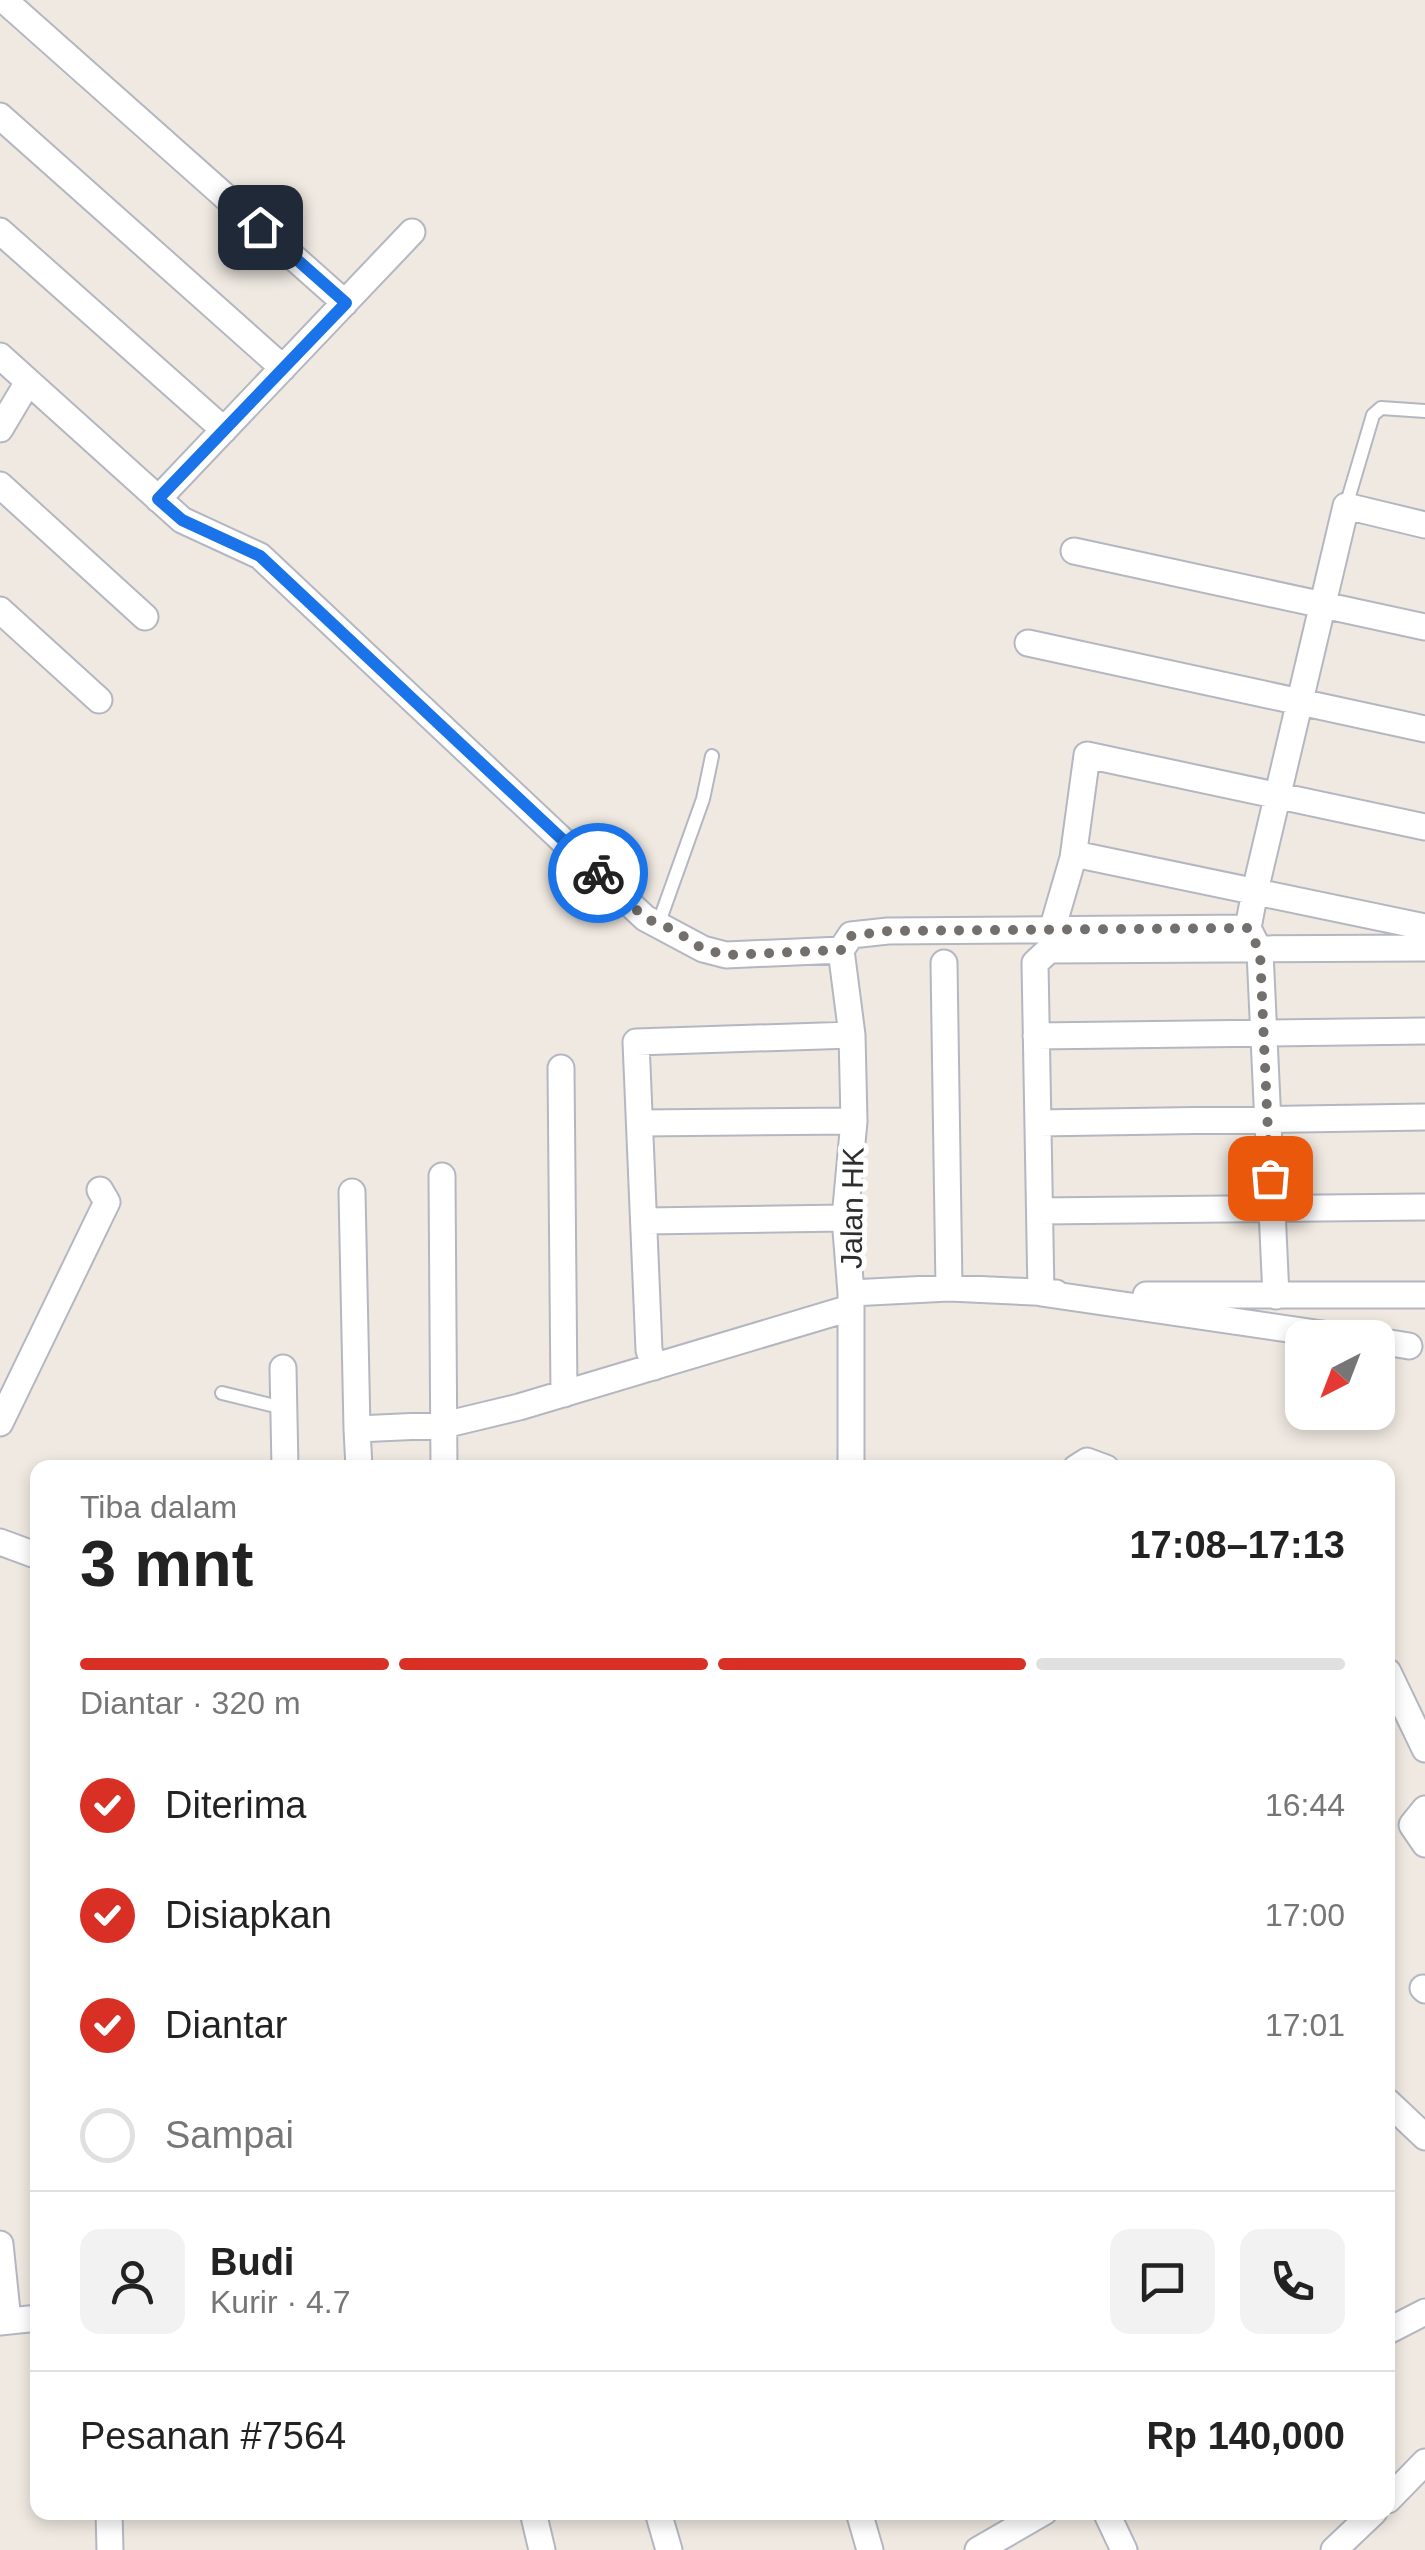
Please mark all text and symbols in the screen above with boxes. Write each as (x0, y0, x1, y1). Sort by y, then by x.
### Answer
pin (218, 185, 303, 270)
icon: home (233, 200, 288, 255)
courier (548, 823, 648, 923)
icon: bike (571, 846, 626, 901)
pin (1228, 1136, 1313, 1221)
street label: Jalan HK (834, 1147, 870, 1269)
icon: bag (1243, 1151, 1298, 1206)
north arrow (1285, 1320, 1395, 1430)
map controls (1285, 1320, 1395, 1430)
text: Tiba dalam (80, 1489, 237, 1525)
text: 17:08–17:13 (1129, 1524, 1345, 1566)
text: 3 mnt (80, 1527, 253, 1600)
text: Diantar · 320 m (80, 1685, 301, 1721)
icon: check (80, 1778, 135, 1833)
text: Diterima (165, 1784, 306, 1826)
text: 16:44 (1265, 1787, 1345, 1823)
icon: check (80, 1888, 135, 1943)
text: Disiapkan (165, 1894, 332, 1936)
text: 17:00 (1265, 1897, 1345, 1933)
icon: check (80, 1998, 135, 2053)
text: Diantar (165, 2004, 288, 2046)
text: 17:01 (1265, 2007, 1345, 2043)
text: Sampai (165, 2114, 294, 2156)
button: person (80, 2229, 185, 2334)
button: chat (1110, 2229, 1215, 2334)
button: phone (1240, 2229, 1345, 2334)
text: Budi (210, 2241, 294, 2283)
text: Kurir · 4.7 (210, 2284, 350, 2320)
text: Pesanan #7564 (80, 2415, 346, 2457)
text: Rp 140,000 (1146, 2415, 1345, 2457)

